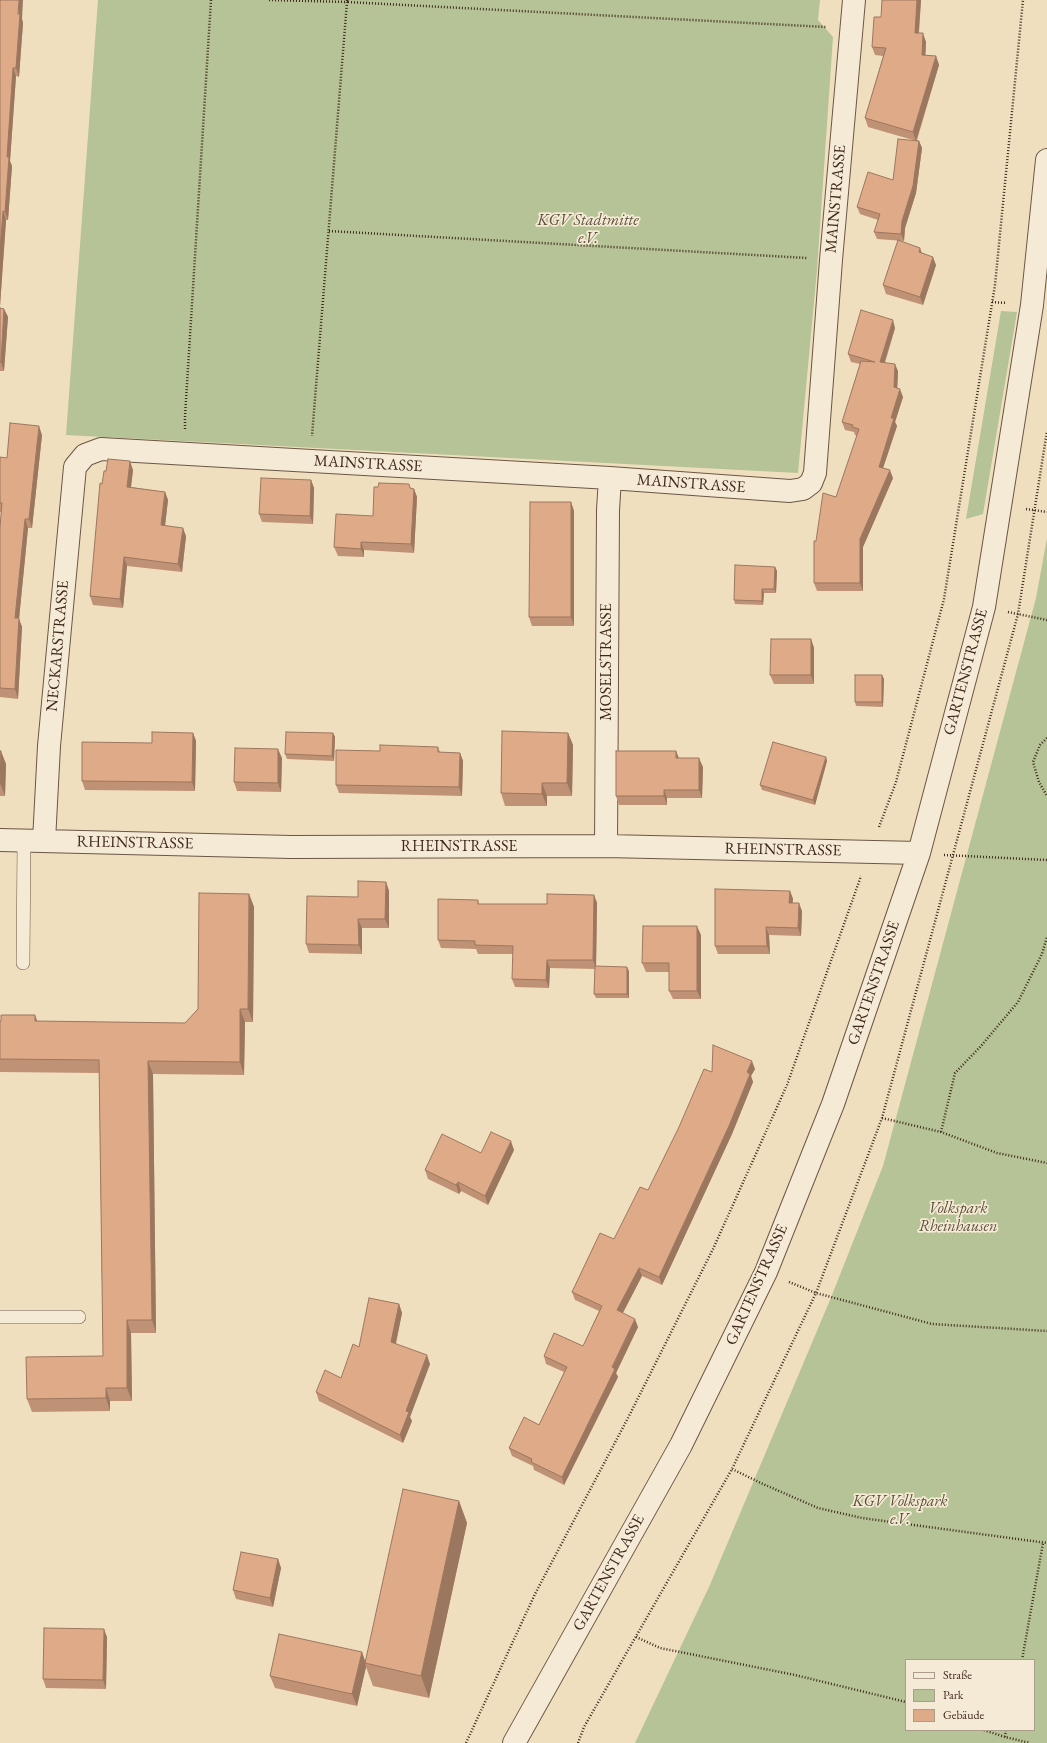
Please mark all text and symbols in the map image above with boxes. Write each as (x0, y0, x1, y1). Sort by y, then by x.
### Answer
street label: MAINSTRASSE (822, 144, 850, 254)
park label: KGV Stadtmitte e.V. (537, 211, 639, 249)
street label: MAINSTRASSE (313, 452, 423, 476)
street label: MAINSTRASSE (636, 471, 746, 497)
street label: NECKARSTRASSE (43, 580, 73, 712)
street label: MOSELSTRASSE (597, 603, 617, 721)
street label: GARTENSTRASSE (940, 607, 992, 737)
street label: RHEINSTRASSE (76, 832, 194, 854)
street label: RHEINSTRASSE (401, 837, 517, 857)
street label: RHEINSTRASSE (724, 839, 842, 861)
street label: GARTENSTRASSE (844, 918, 904, 1048)
park label: Volkspark Rheinhausen (919, 1199, 997, 1237)
street label: GARTENSTRASSE (722, 1222, 792, 1348)
park label: KGV Volkspark e.V. (852, 1492, 948, 1530)
street label: GARTENSTRASSE (569, 1511, 649, 1635)
legend (905, 1659, 1035, 1731)
text: Straße (943, 1667, 972, 1683)
text: Park (943, 1687, 963, 1703)
text: Gebäude (943, 1707, 984, 1723)

